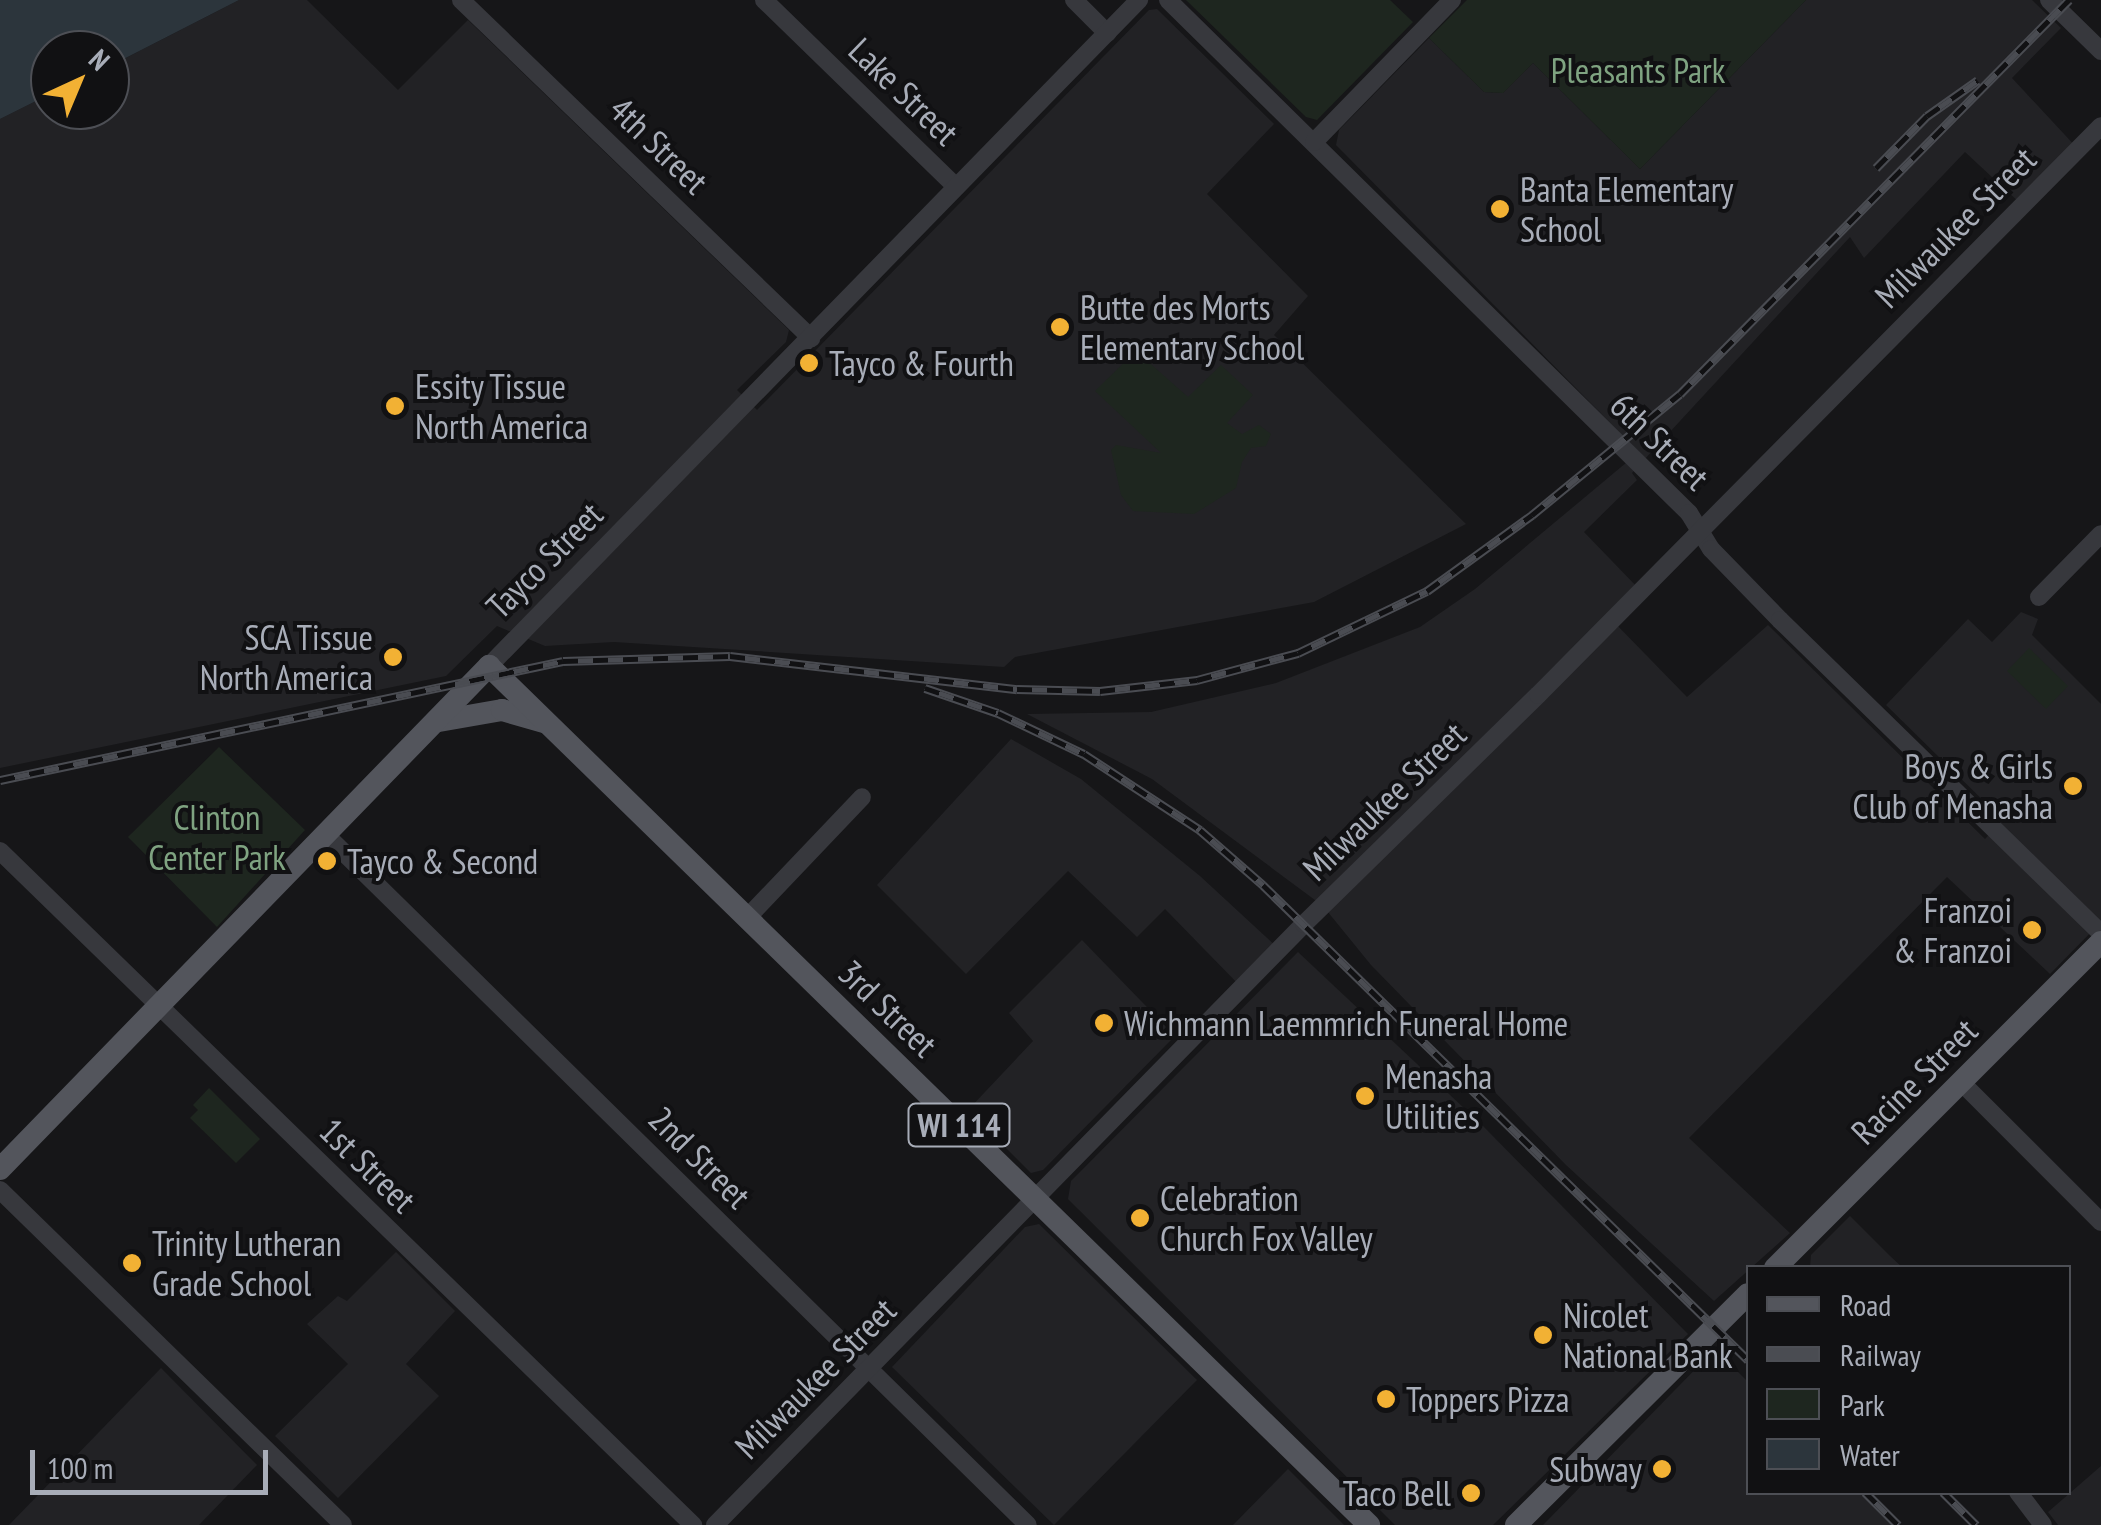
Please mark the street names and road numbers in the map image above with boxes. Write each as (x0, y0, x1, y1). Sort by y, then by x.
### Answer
street label: Lake Street (841, 29, 967, 153)
street label: 4th Street (601, 88, 717, 202)
street label: Milwaukee Street (1866, 138, 2044, 316)
street label: 6th Street (1602, 384, 1718, 498)
street label: Tayco Street (477, 493, 611, 627)
street label: Milwaukee Street (1294, 713, 1474, 889)
street label: 3rd Street (830, 951, 946, 1065)
street label: Racine Street (1842, 1009, 1986, 1153)
street label: 2nd Street (641, 1098, 759, 1216)
road number: WI 114 (906, 1098, 1012, 1152)
street label: 1st Street (311, 1109, 425, 1221)
street label: Milwaukee Street (726, 1289, 904, 1467)

